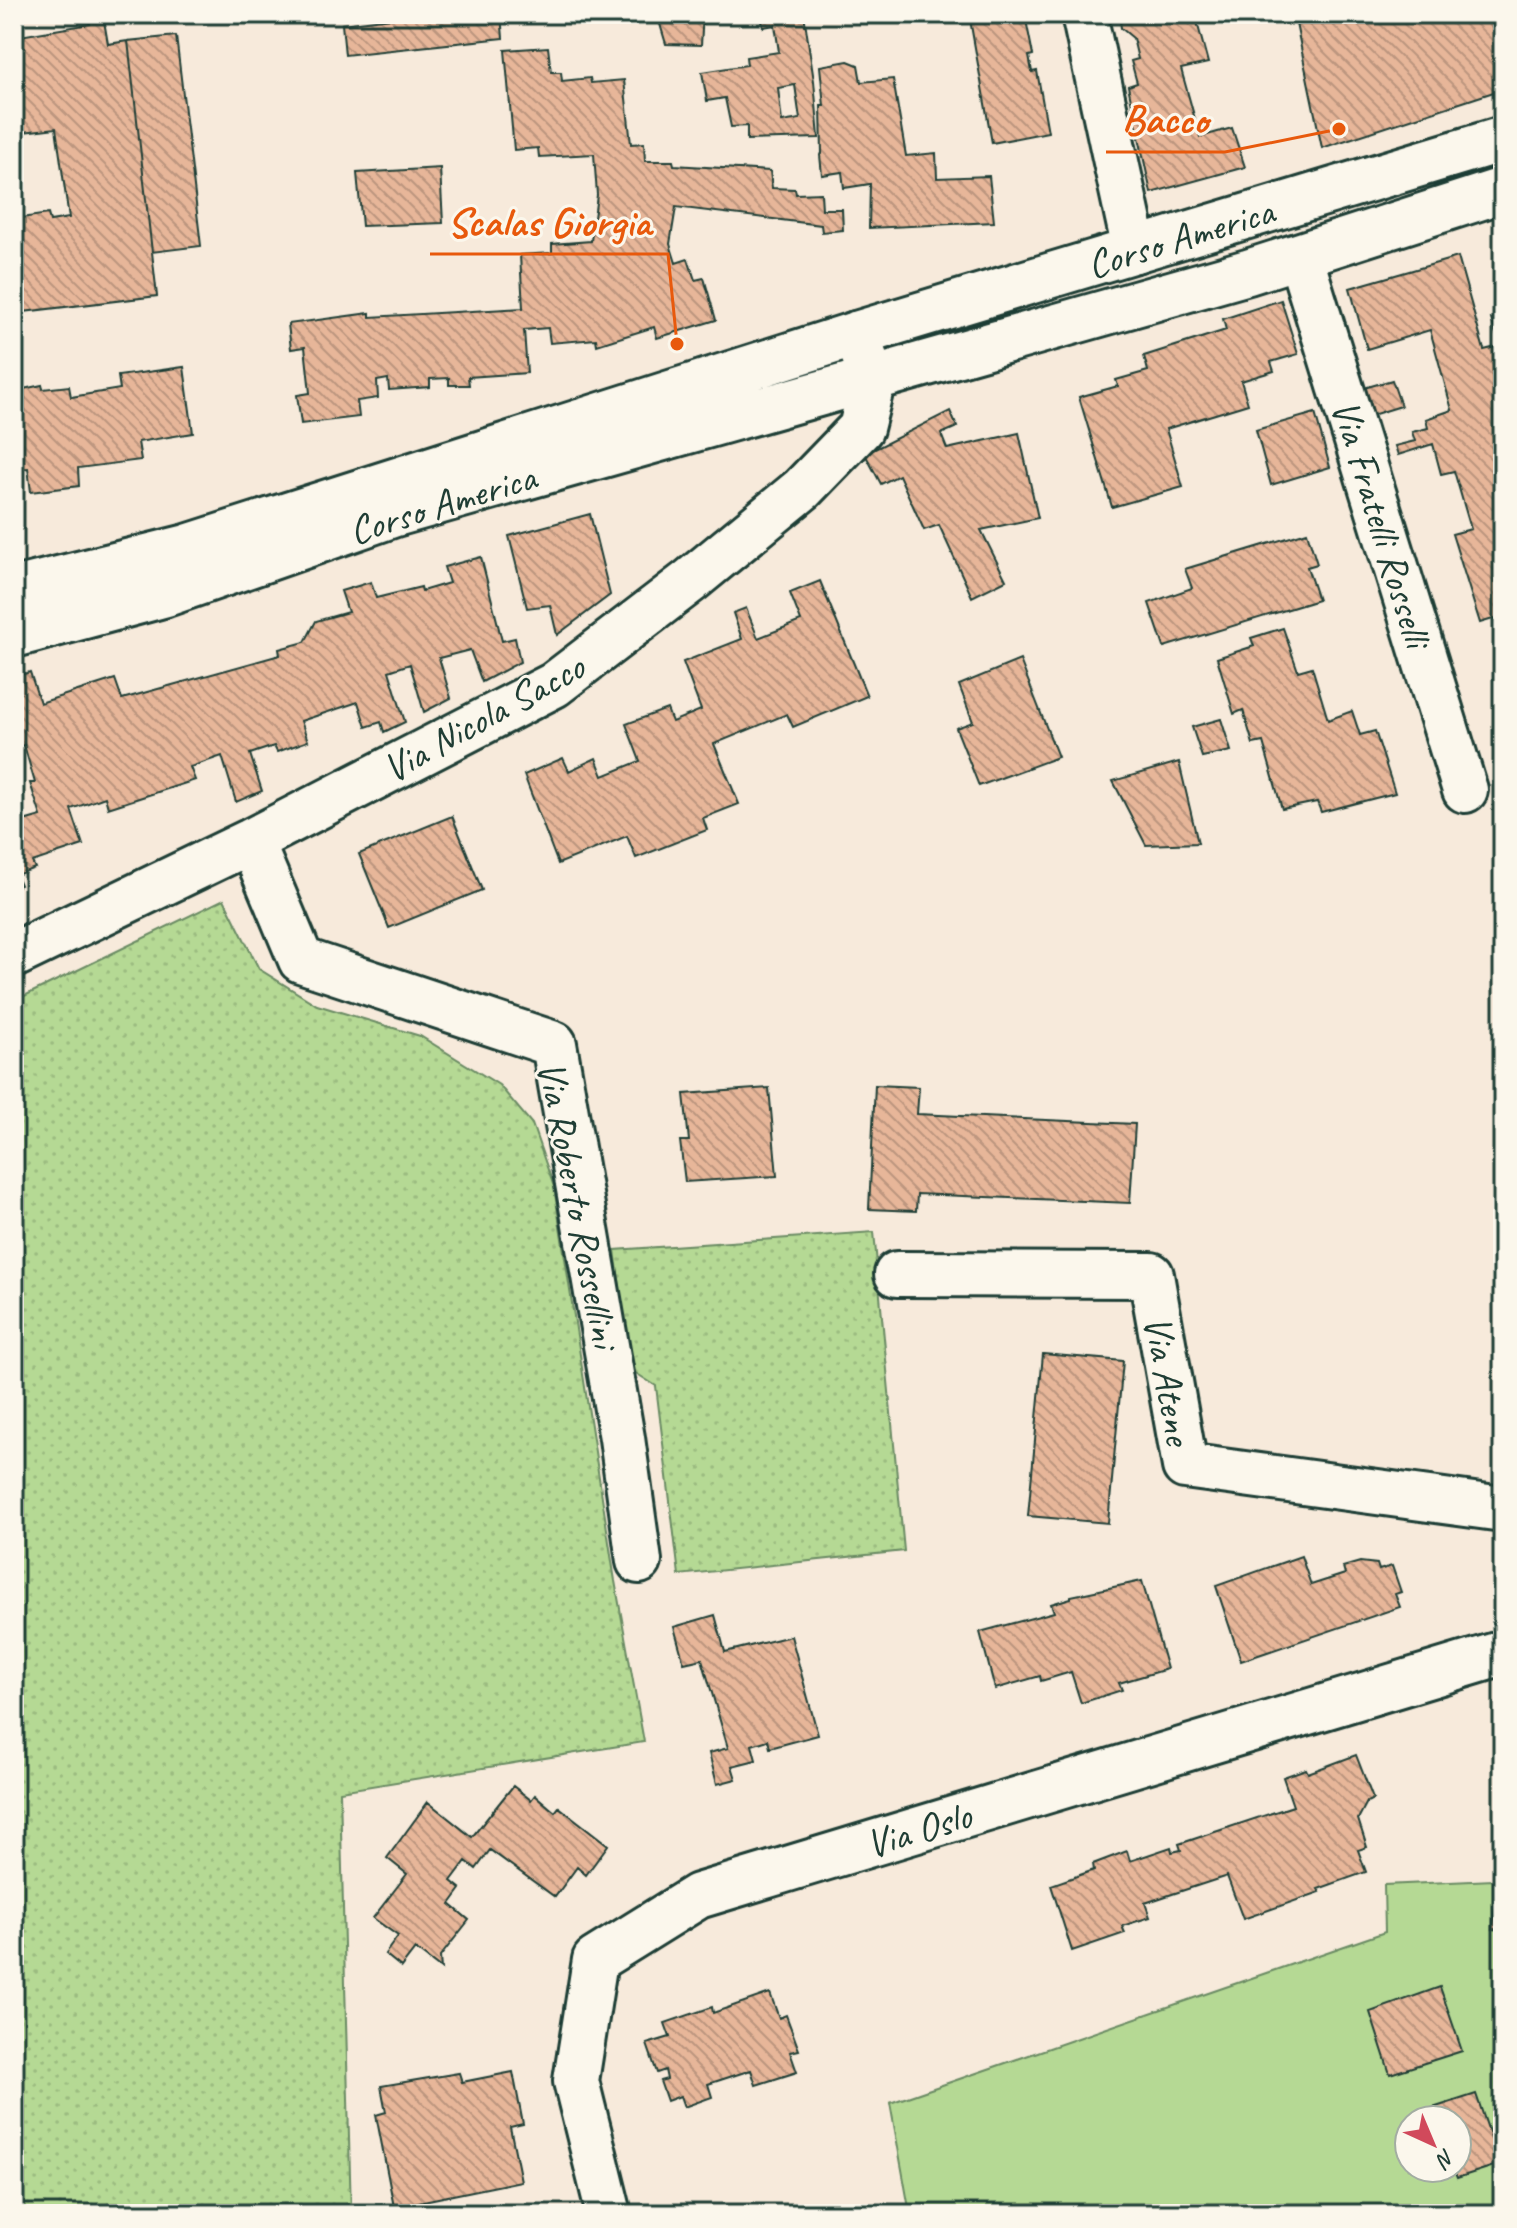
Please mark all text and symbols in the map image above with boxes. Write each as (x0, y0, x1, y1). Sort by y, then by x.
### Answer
callout: Bacco (1106, 86, 1225, 152)
text: Bacco (1122, 93, 1212, 146)
street label: Corso America (1081, 185, 1282, 290)
callout: Scalas Giorgia (430, 188, 668, 254)
text: Scalas Giorgia (447, 196, 654, 249)
street label: Via Fratelli Rosselli (1320, 394, 1444, 657)
street label: Corso America (343, 451, 544, 556)
street label: Via Nicola Sacco (374, 641, 595, 794)
street label: Via Roberto Rossellini (526, 1057, 631, 1356)
street label: Via Atene (1132, 1312, 1204, 1452)
street label: Via Oslo (860, 1790, 979, 1870)
north arrow (1393, 2104, 1473, 2184)
text: N (1429, 2143, 1461, 2175)

